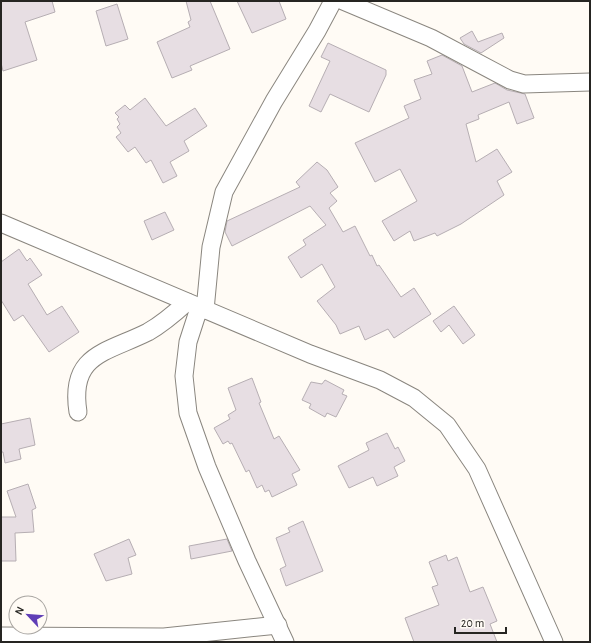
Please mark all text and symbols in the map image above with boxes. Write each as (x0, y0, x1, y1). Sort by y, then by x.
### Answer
north arrow (8, 595, 48, 635)
text: N (13, 605, 26, 617)
scale bar (455, 609, 506, 635)
text: 20 m (461, 617, 484, 629)

